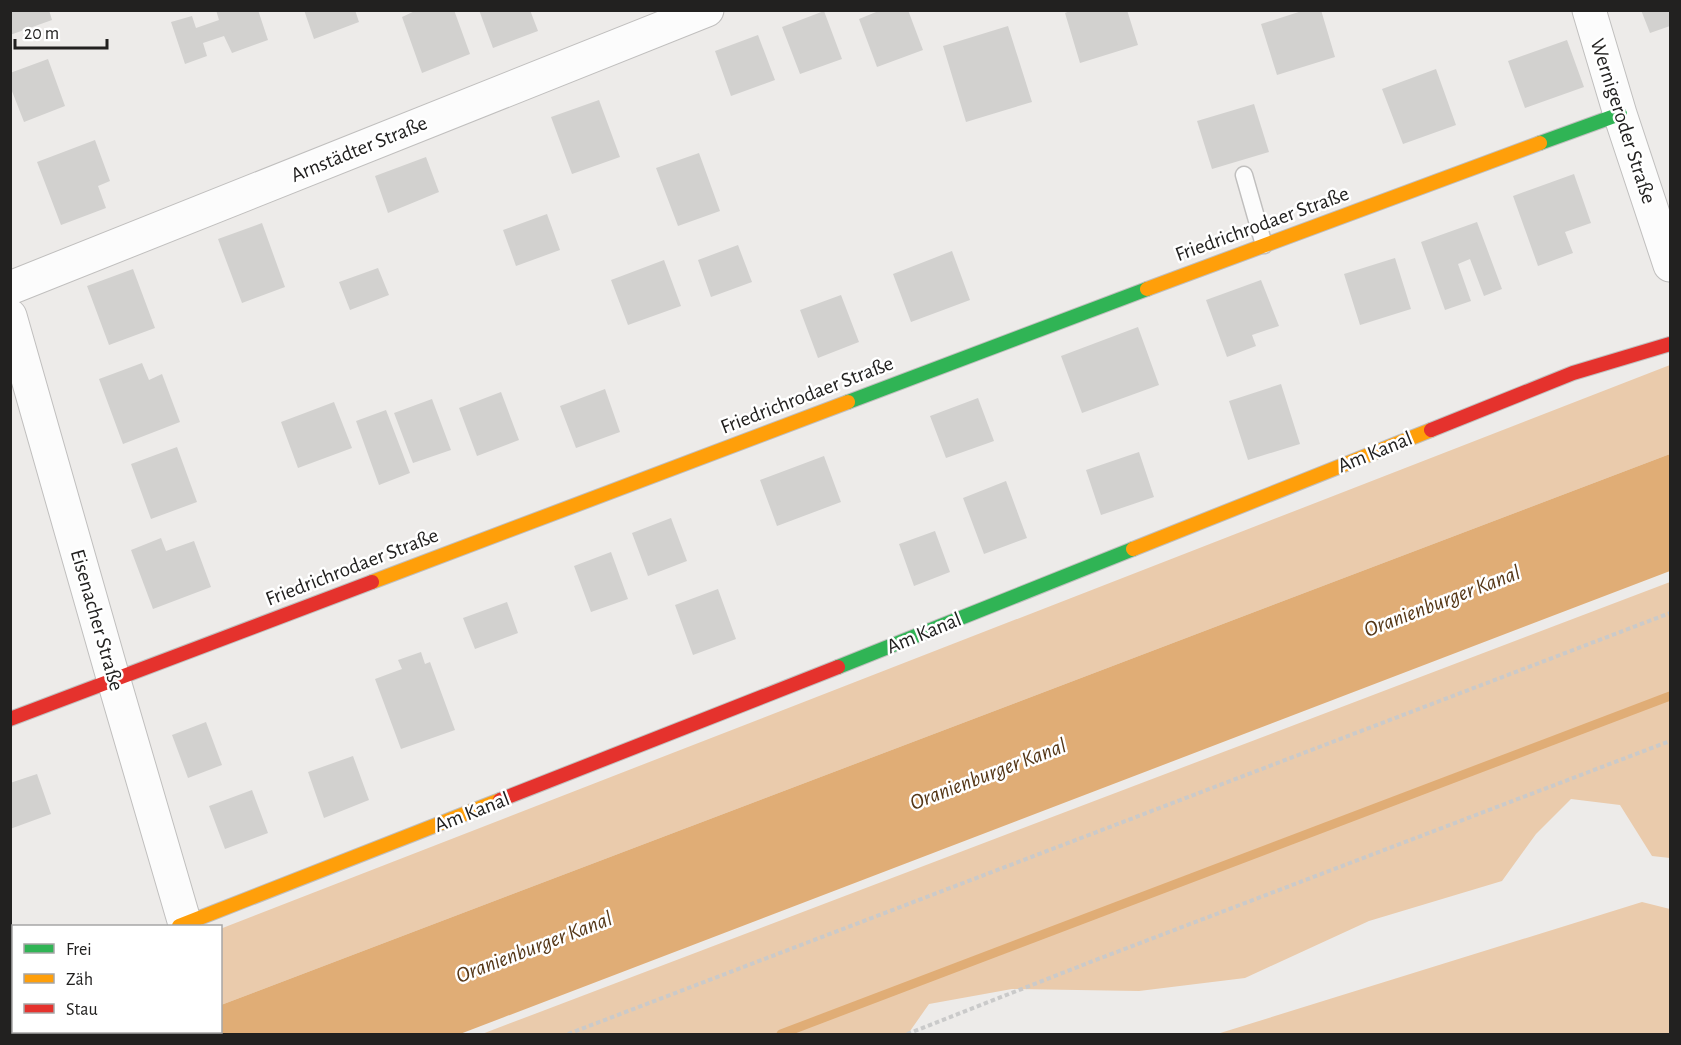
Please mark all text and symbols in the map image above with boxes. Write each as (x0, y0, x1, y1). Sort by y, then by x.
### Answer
scale bar (15, 12, 106, 50)
text: 20 m (24, 25, 59, 43)
street label: Wernigeroder Straße (1586, 36, 1660, 206)
street label: Arnstädter Straße (288, 112, 430, 186)
street label: Friedrichrodaer Straße (1172, 183, 1352, 265)
street label: Friedrichrodaer Straße (718, 352, 896, 438)
street label: Am Kanal (1335, 428, 1415, 476)
street label: Friedrichrodaer Straße (263, 524, 441, 610)
street label: Eisenacher Straße (67, 547, 127, 693)
water label: Oranienburger Kanal (1361, 561, 1523, 641)
street label: Am Kanal (884, 609, 964, 657)
water label: Oranienburger Kanal (907, 734, 1069, 814)
street label: Am Kanal (432, 788, 512, 836)
water label: Oranienburger Kanal (453, 907, 615, 987)
legend (12, 925, 222, 1033)
text: Frei (66, 941, 92, 959)
text: Zäh (66, 971, 93, 989)
text: Stau (66, 1001, 98, 1019)

